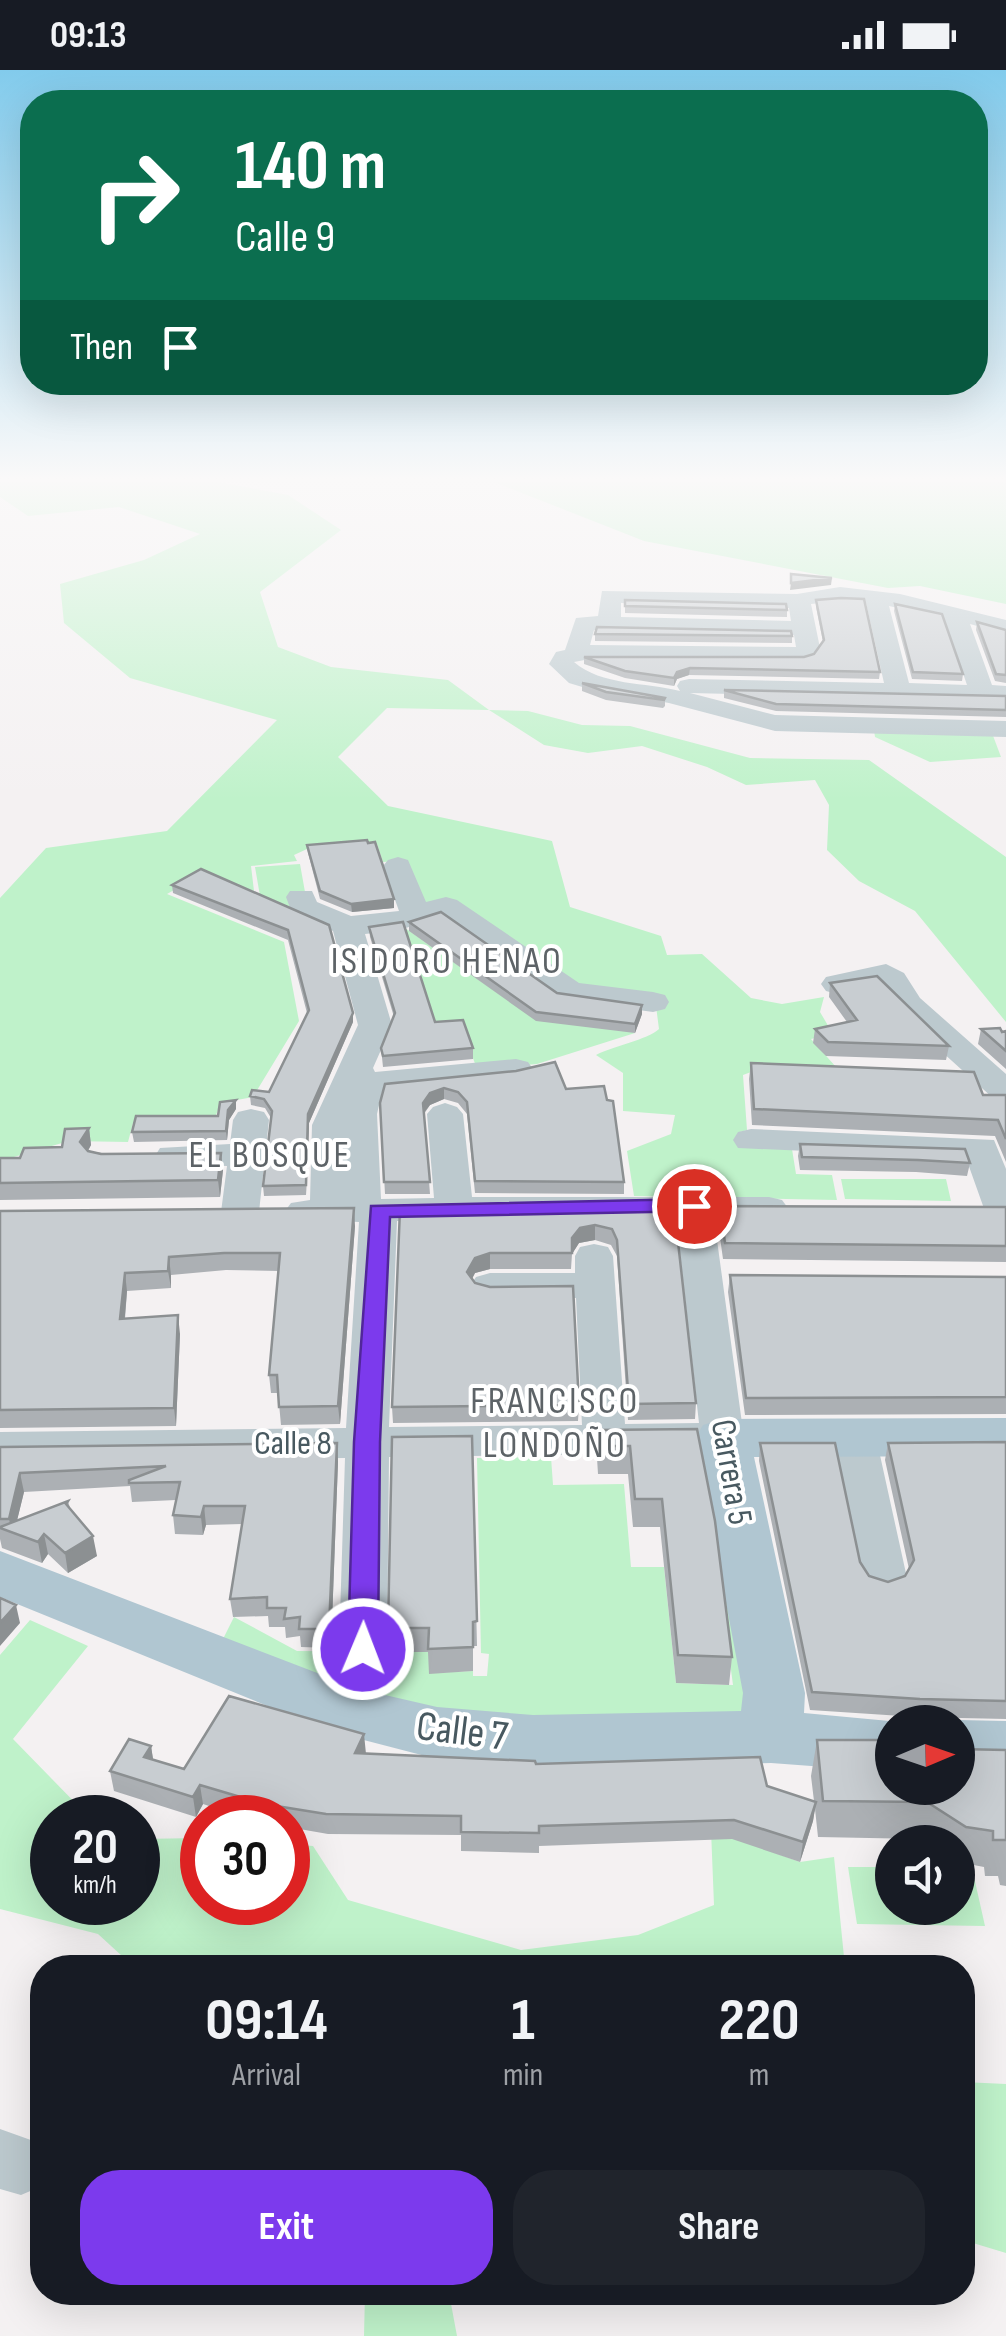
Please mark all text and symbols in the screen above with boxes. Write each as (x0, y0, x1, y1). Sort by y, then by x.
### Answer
text: 09:13 (50, 13, 127, 58)
text: 140 m (235, 125, 386, 209)
icon: right (70, 130, 200, 260)
text: Calle 9 (235, 210, 335, 265)
icon: arrive (153, 320, 208, 375)
text: Then (70, 325, 133, 370)
district label: ISIDORO HENAO (331, 939, 563, 984)
district label: EL BOSQUE (188, 1133, 352, 1178)
pin (652, 1164, 737, 1249)
icon: arrive (667, 1179, 722, 1234)
district label: FRANCISCO LONDOÑO (470, 1379, 640, 1468)
street label: Carrera 5 (701, 1416, 761, 1528)
street label: Calle 8 (254, 1422, 332, 1465)
position arrow (311, 1597, 415, 1701)
street label: Calle 7 (413, 1701, 511, 1763)
north arrow (875, 1705, 975, 1805)
map controls (875, 1705, 975, 1925)
speed limit sign: 30 (180, 1795, 310, 1925)
text: 20 (72, 1818, 118, 1878)
button: sound (875, 1825, 975, 1925)
text: km/h (73, 1870, 117, 1901)
text: 09:14 (205, 1985, 328, 2057)
text: 1 (511, 1985, 535, 2057)
text: 220 (719, 1985, 800, 2057)
text: Arrival (232, 2056, 301, 2095)
text: min (503, 2056, 543, 2095)
text: m (749, 2056, 769, 2095)
button: Exit (80, 2170, 493, 2285)
button: Share (513, 2170, 925, 2285)

